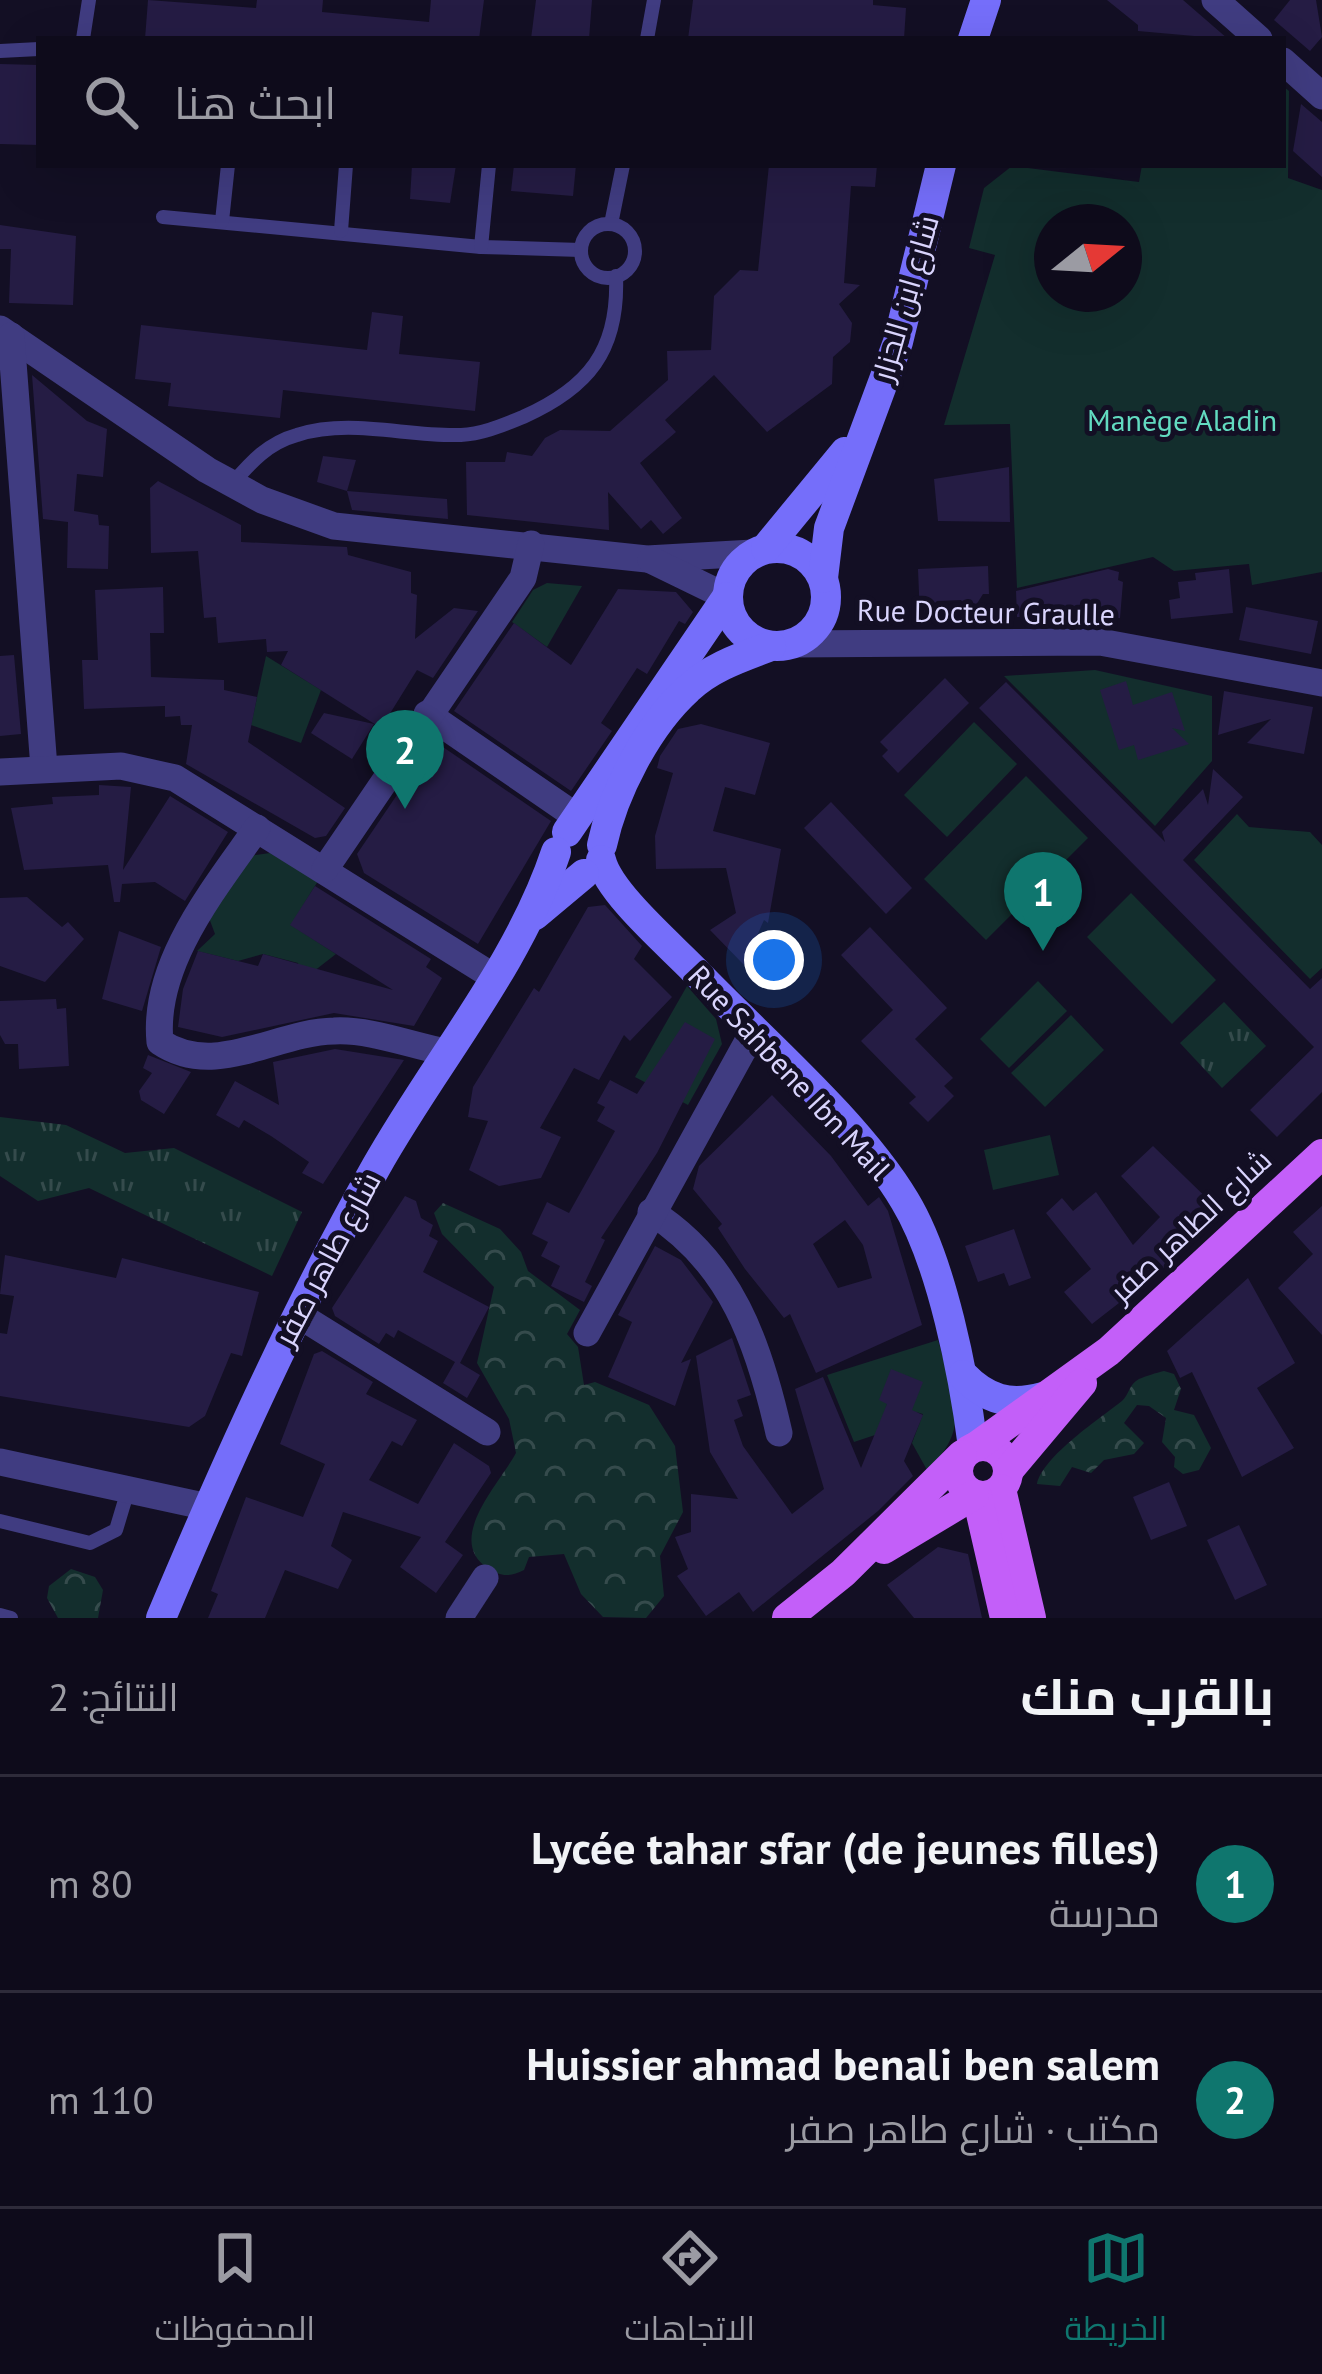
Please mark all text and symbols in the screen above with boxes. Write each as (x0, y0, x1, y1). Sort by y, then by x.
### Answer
search box (36, 36, 1286, 168)
icon: search (78, 69, 144, 135)
text: ابحث هنا (174, 73, 336, 131)
north arrow (1034, 204, 1142, 312)
street label: شارع ابن الجزار (862, 210, 949, 387)
park label: Manège Aladin (1087, 400, 1277, 439)
street label: Rue Docteur Graulle (857, 590, 1115, 633)
pin: 2 (366, 710, 444, 809)
pin: 1 (1004, 852, 1082, 951)
your location (744, 930, 804, 990)
street label: Rue Sahbene Ibn Mail (680, 956, 900, 1188)
street label: شارع الطاهر صفر (1099, 1140, 1280, 1313)
street label: شارع طاهر صفر (264, 1165, 390, 1354)
text: بالقرب منك (1021, 1663, 1274, 1729)
text: النتائج: 2 (48, 1671, 179, 1722)
text: Lycée tahar sfar (de jeunes filles) (531, 1818, 1160, 1876)
text: 80 m (48, 1858, 133, 1909)
text: 1 (1224, 1858, 1246, 1909)
text: مدرسة (1049, 1887, 1160, 1938)
text: Huissier ahmad benali ben salem (526, 2034, 1160, 2092)
text: 110 m (48, 2074, 154, 2125)
text: 2 (1224, 2074, 1246, 2125)
text: مكتب · شارع طاهر صفر (787, 2103, 1160, 2154)
tab: المحفوظات (155, 2225, 315, 2359)
tab: الاتجاهات (625, 2225, 755, 2359)
tab: الخريطة (1064, 2225, 1167, 2359)

